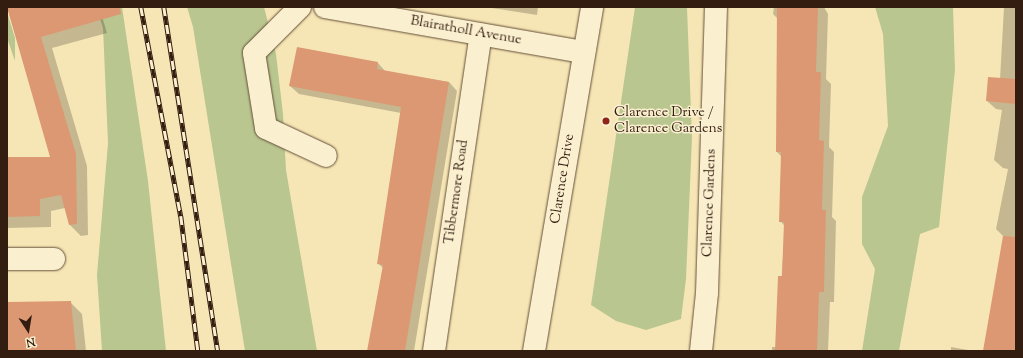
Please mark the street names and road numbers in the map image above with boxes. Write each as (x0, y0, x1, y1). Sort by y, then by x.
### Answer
street label: Blairatholl Avenue (409, 13, 523, 49)
street label: Clarence Drive (548, 133, 578, 225)
street label: Tibbermore Road (441, 139, 473, 245)
street label: Clarence Gardens (700, 149, 720, 257)

